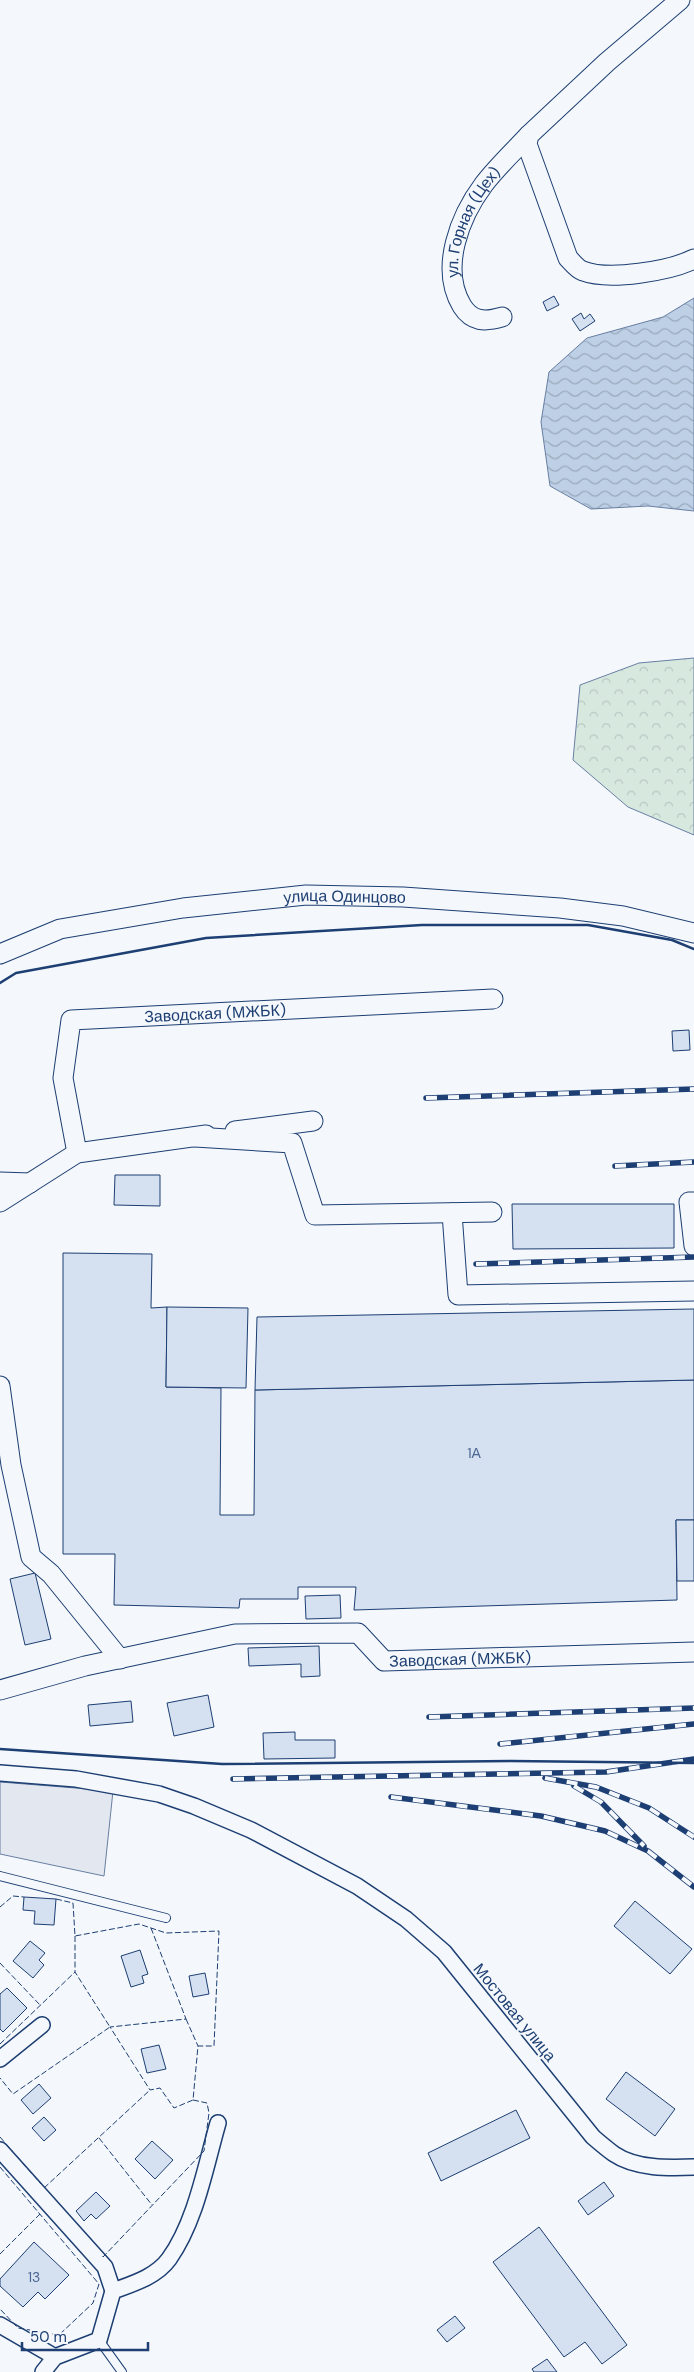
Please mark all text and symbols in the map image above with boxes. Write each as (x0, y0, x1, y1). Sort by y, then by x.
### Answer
street label: ул. Горная (Цех) (442, 162, 505, 278)
street label: улица Одинцово (282, 885, 406, 908)
street label: Заводская (МЖБК) (144, 999, 286, 1027)
house number: 1А (467, 1444, 482, 1462)
street label: Заводская (МЖБК) (389, 1647, 531, 1672)
street label: Мостовая улица (469, 1959, 561, 2066)
house number: 13 (28, 2268, 40, 2286)
scale bar (22, 2320, 149, 2352)
text: 50 m (30, 2327, 67, 2347)

